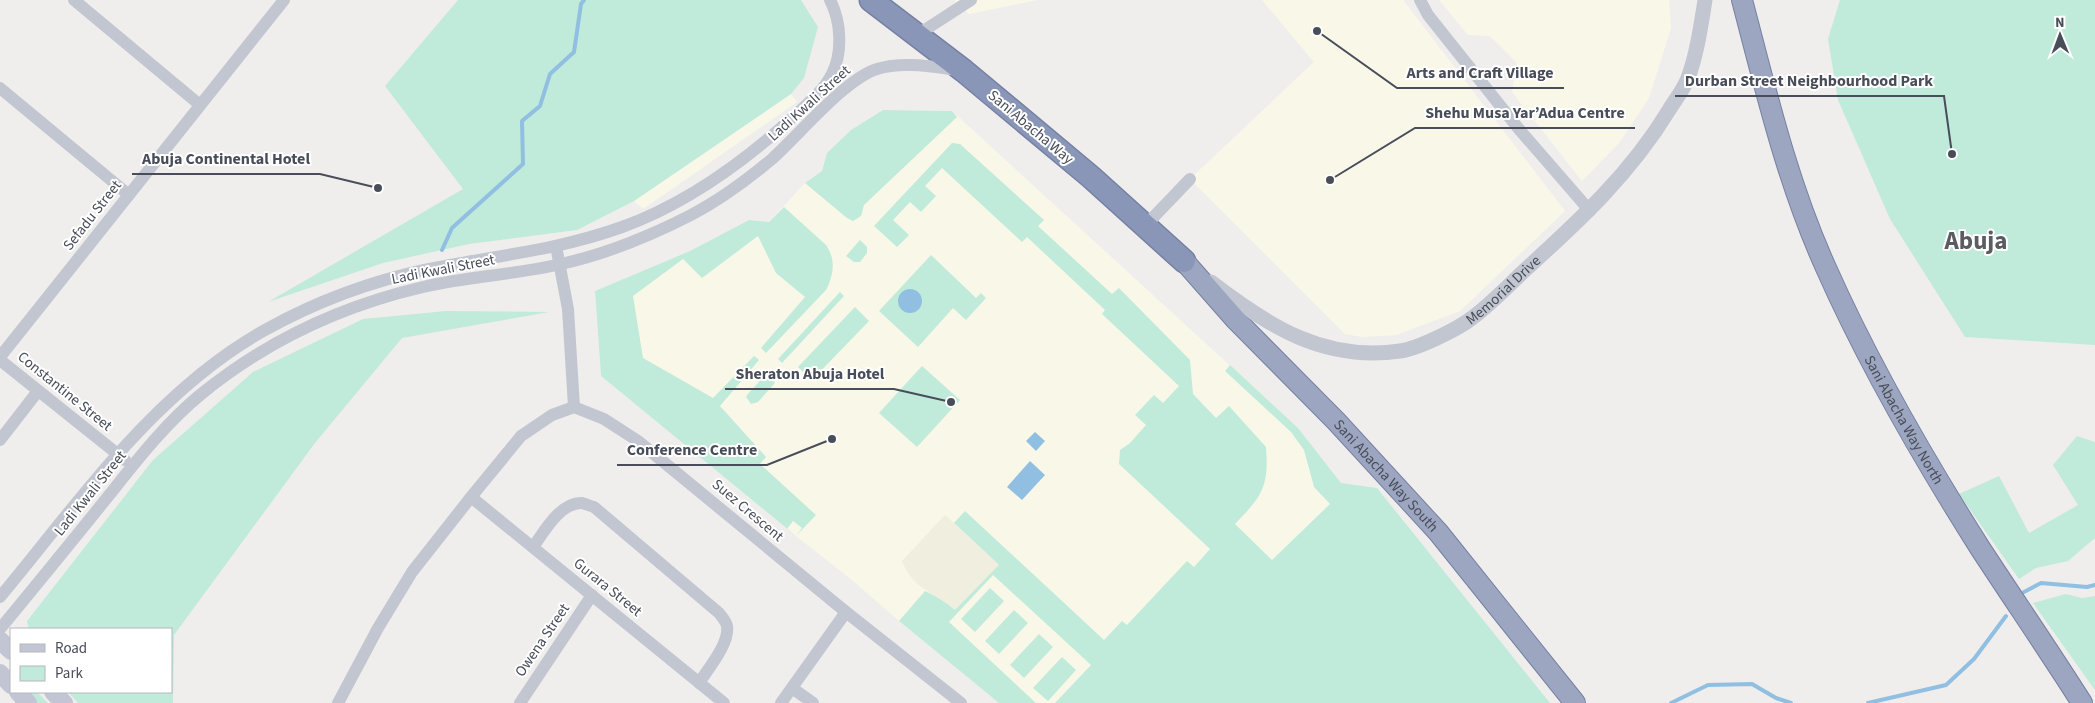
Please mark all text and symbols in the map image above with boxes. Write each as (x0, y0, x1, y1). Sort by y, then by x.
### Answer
north arrow (2035, 10, 2085, 60)
text: N (2055, 13, 2065, 33)
callout: Arts and Craft Village (1397, 57, 1564, 88)
street label: Ladi Kwali Street (763, 61, 855, 146)
text: Arts and Craft Village (1405, 62, 1554, 84)
callout: Durban Street Neighbourhood Park (1675, 65, 1944, 96)
text: Durban Street Neighbourhood Park (1685, 70, 1933, 92)
street label: Sani Abacha Way (983, 85, 1078, 169)
callout: Shehu Musa Yar’Adua Centre (1415, 97, 1635, 128)
text: Shehu Musa Yar’Adua Centre (1425, 102, 1625, 124)
callout: Abuja Continental Hotel (132, 143, 320, 174)
text: Abuja Continental Hotel (141, 148, 310, 170)
street label: Sefadu Street (58, 176, 127, 255)
district label: Abuja (1944, 223, 2007, 259)
street label: Ladi Kwali Street (390, 249, 496, 290)
street label: Memorial Drive (1461, 251, 1546, 330)
street label: Constantine Street (13, 347, 117, 436)
street label: Sani Abacha Way North (1859, 352, 1948, 489)
callout: Sheraton Abuja Hotel (725, 358, 894, 389)
text: Sheraton Abuja Hotel (736, 363, 885, 385)
street label: Sani Abacha Way South (1329, 415, 1443, 537)
callout: Conference Centre (617, 434, 767, 465)
text: Conference Centre (627, 439, 757, 461)
street label: Ladi Kwali Street (49, 446, 131, 541)
street label: Suez Crescent (707, 474, 788, 547)
street label: Gurara Street (569, 553, 646, 622)
street label: Owena Street (510, 599, 575, 681)
legend (10, 628, 172, 693)
text: Road (55, 638, 87, 659)
text: Park (55, 663, 84, 684)

